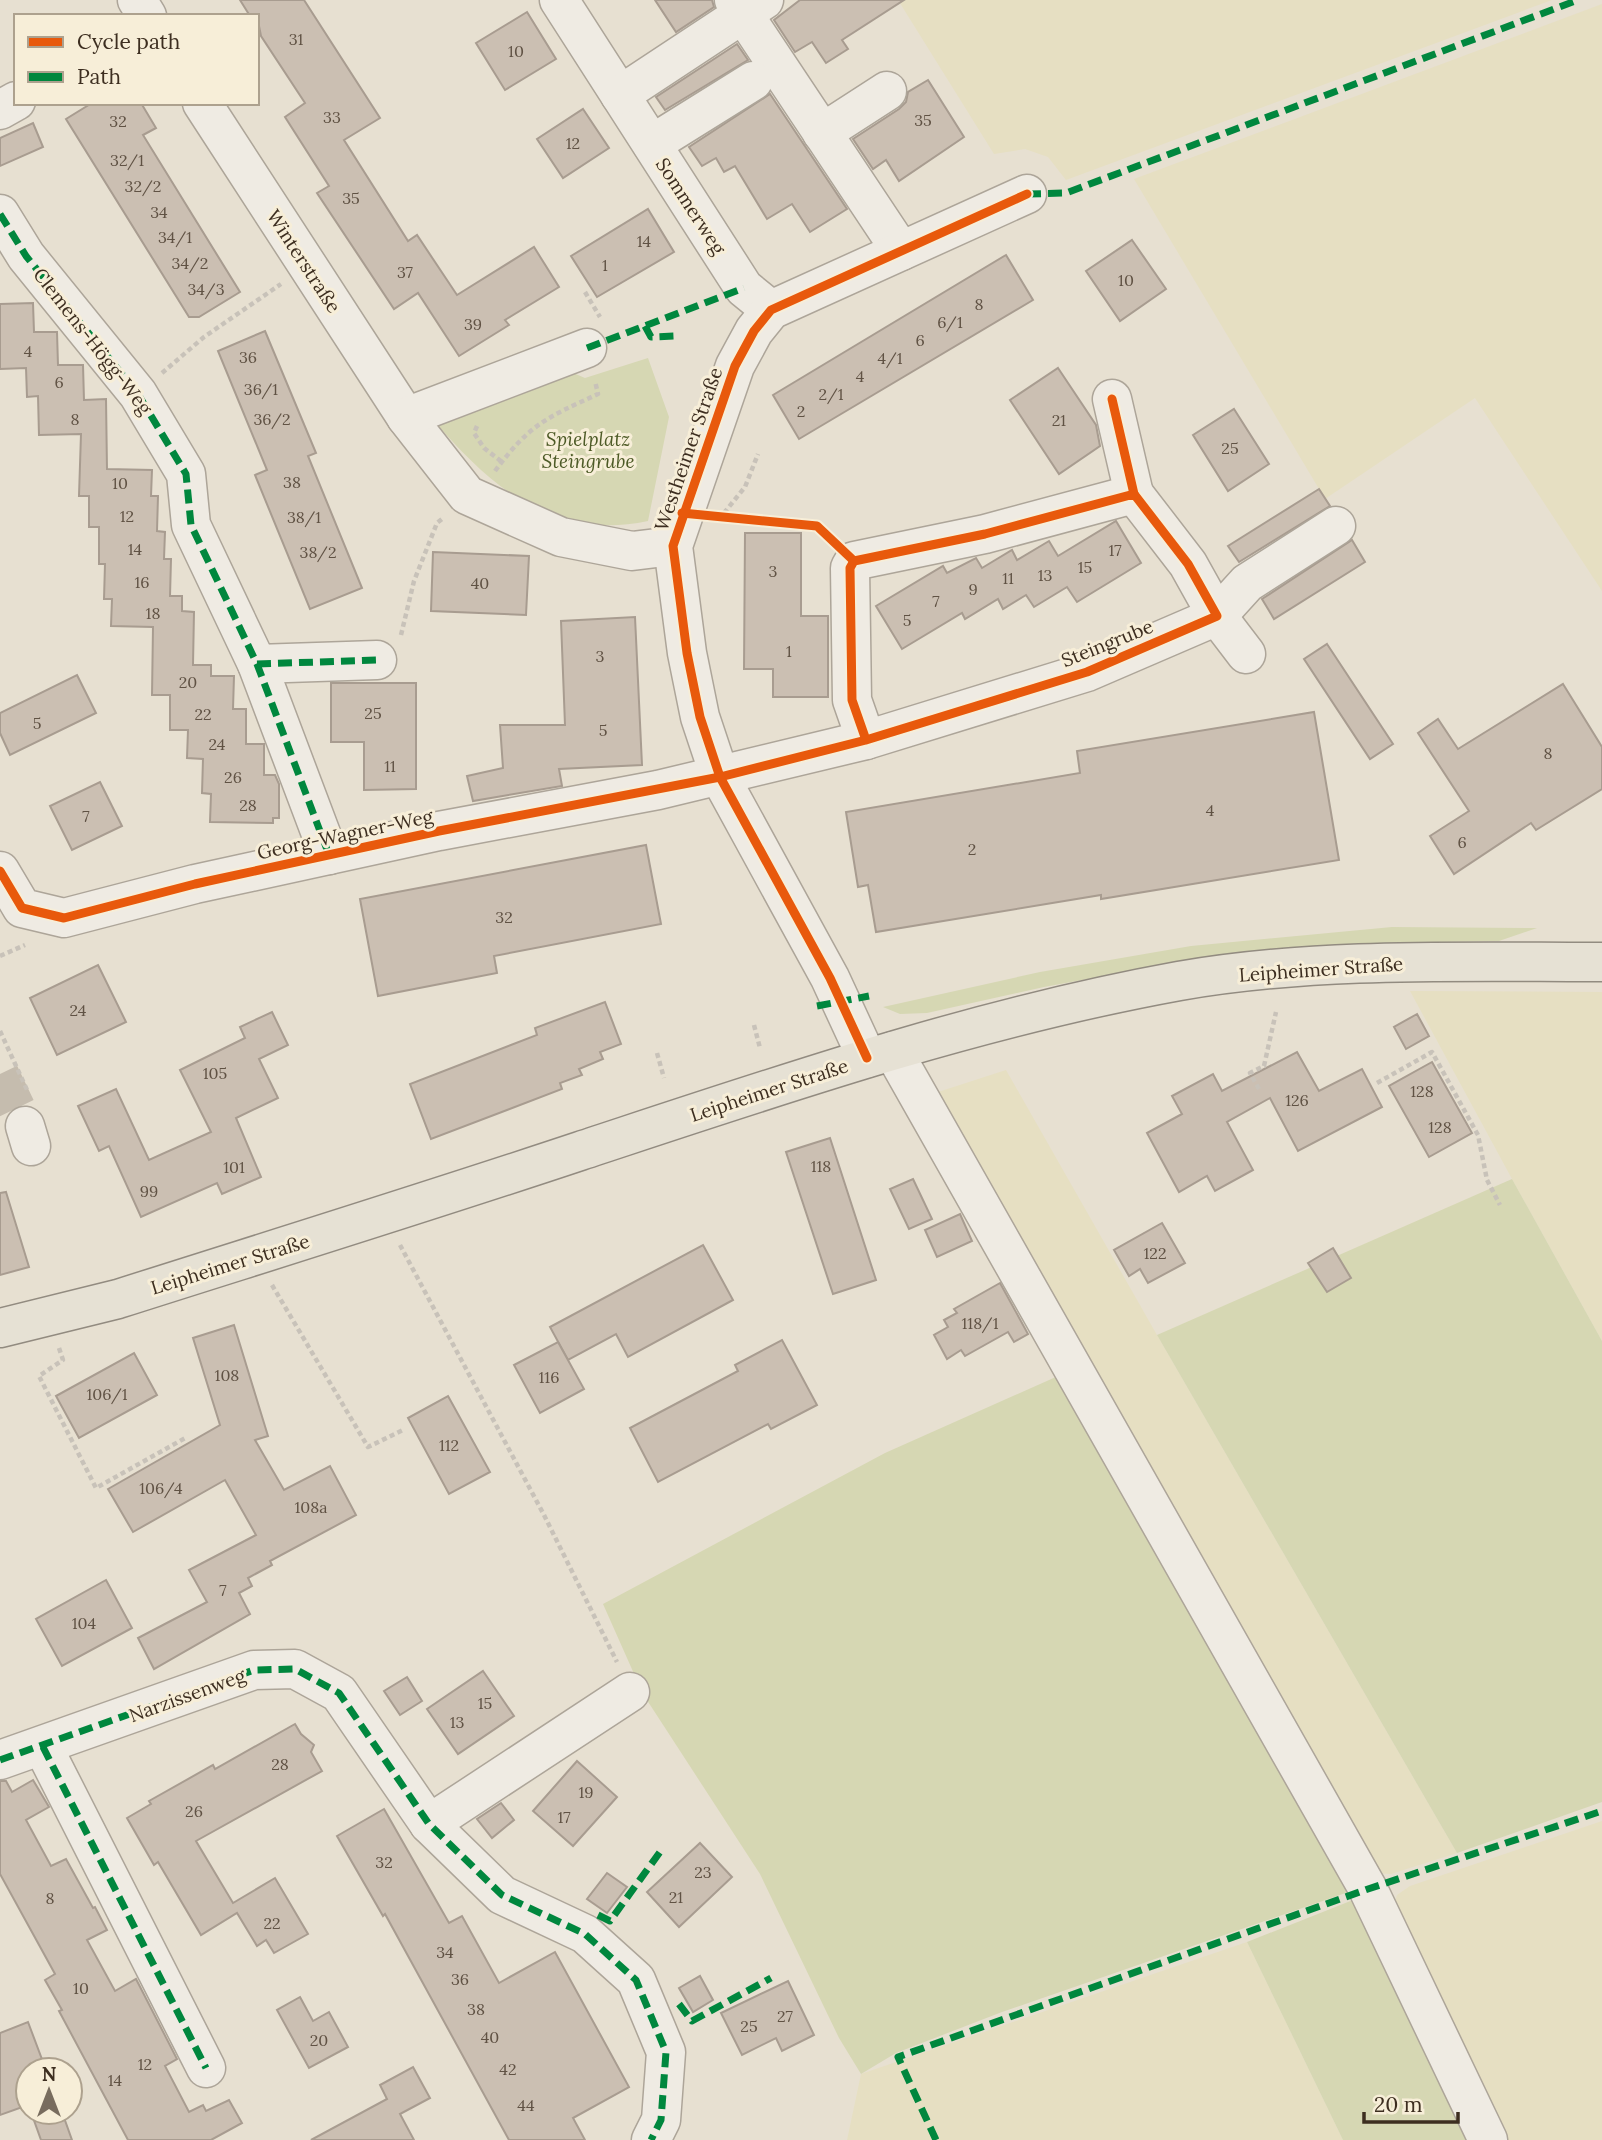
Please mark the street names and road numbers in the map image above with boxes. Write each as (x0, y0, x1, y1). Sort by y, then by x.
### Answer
street label: Sommerweg (651, 153, 731, 259)
street label: Winterstraße (262, 205, 346, 317)
street label: Clemens-Högg-Weg (28, 263, 158, 420)
street label: Westheimer Straße (649, 364, 727, 534)
street label: Steingrube (1058, 614, 1156, 672)
street label: Georg-Wagner-Weg (255, 804, 436, 864)
street label: Leipheimer Straße (1238, 951, 1404, 987)
street label: Leipheimer Straße (687, 1053, 851, 1127)
street label: Leipheimer Straße (148, 1228, 312, 1300)
street label: Narzissenweg (125, 1663, 249, 1727)

